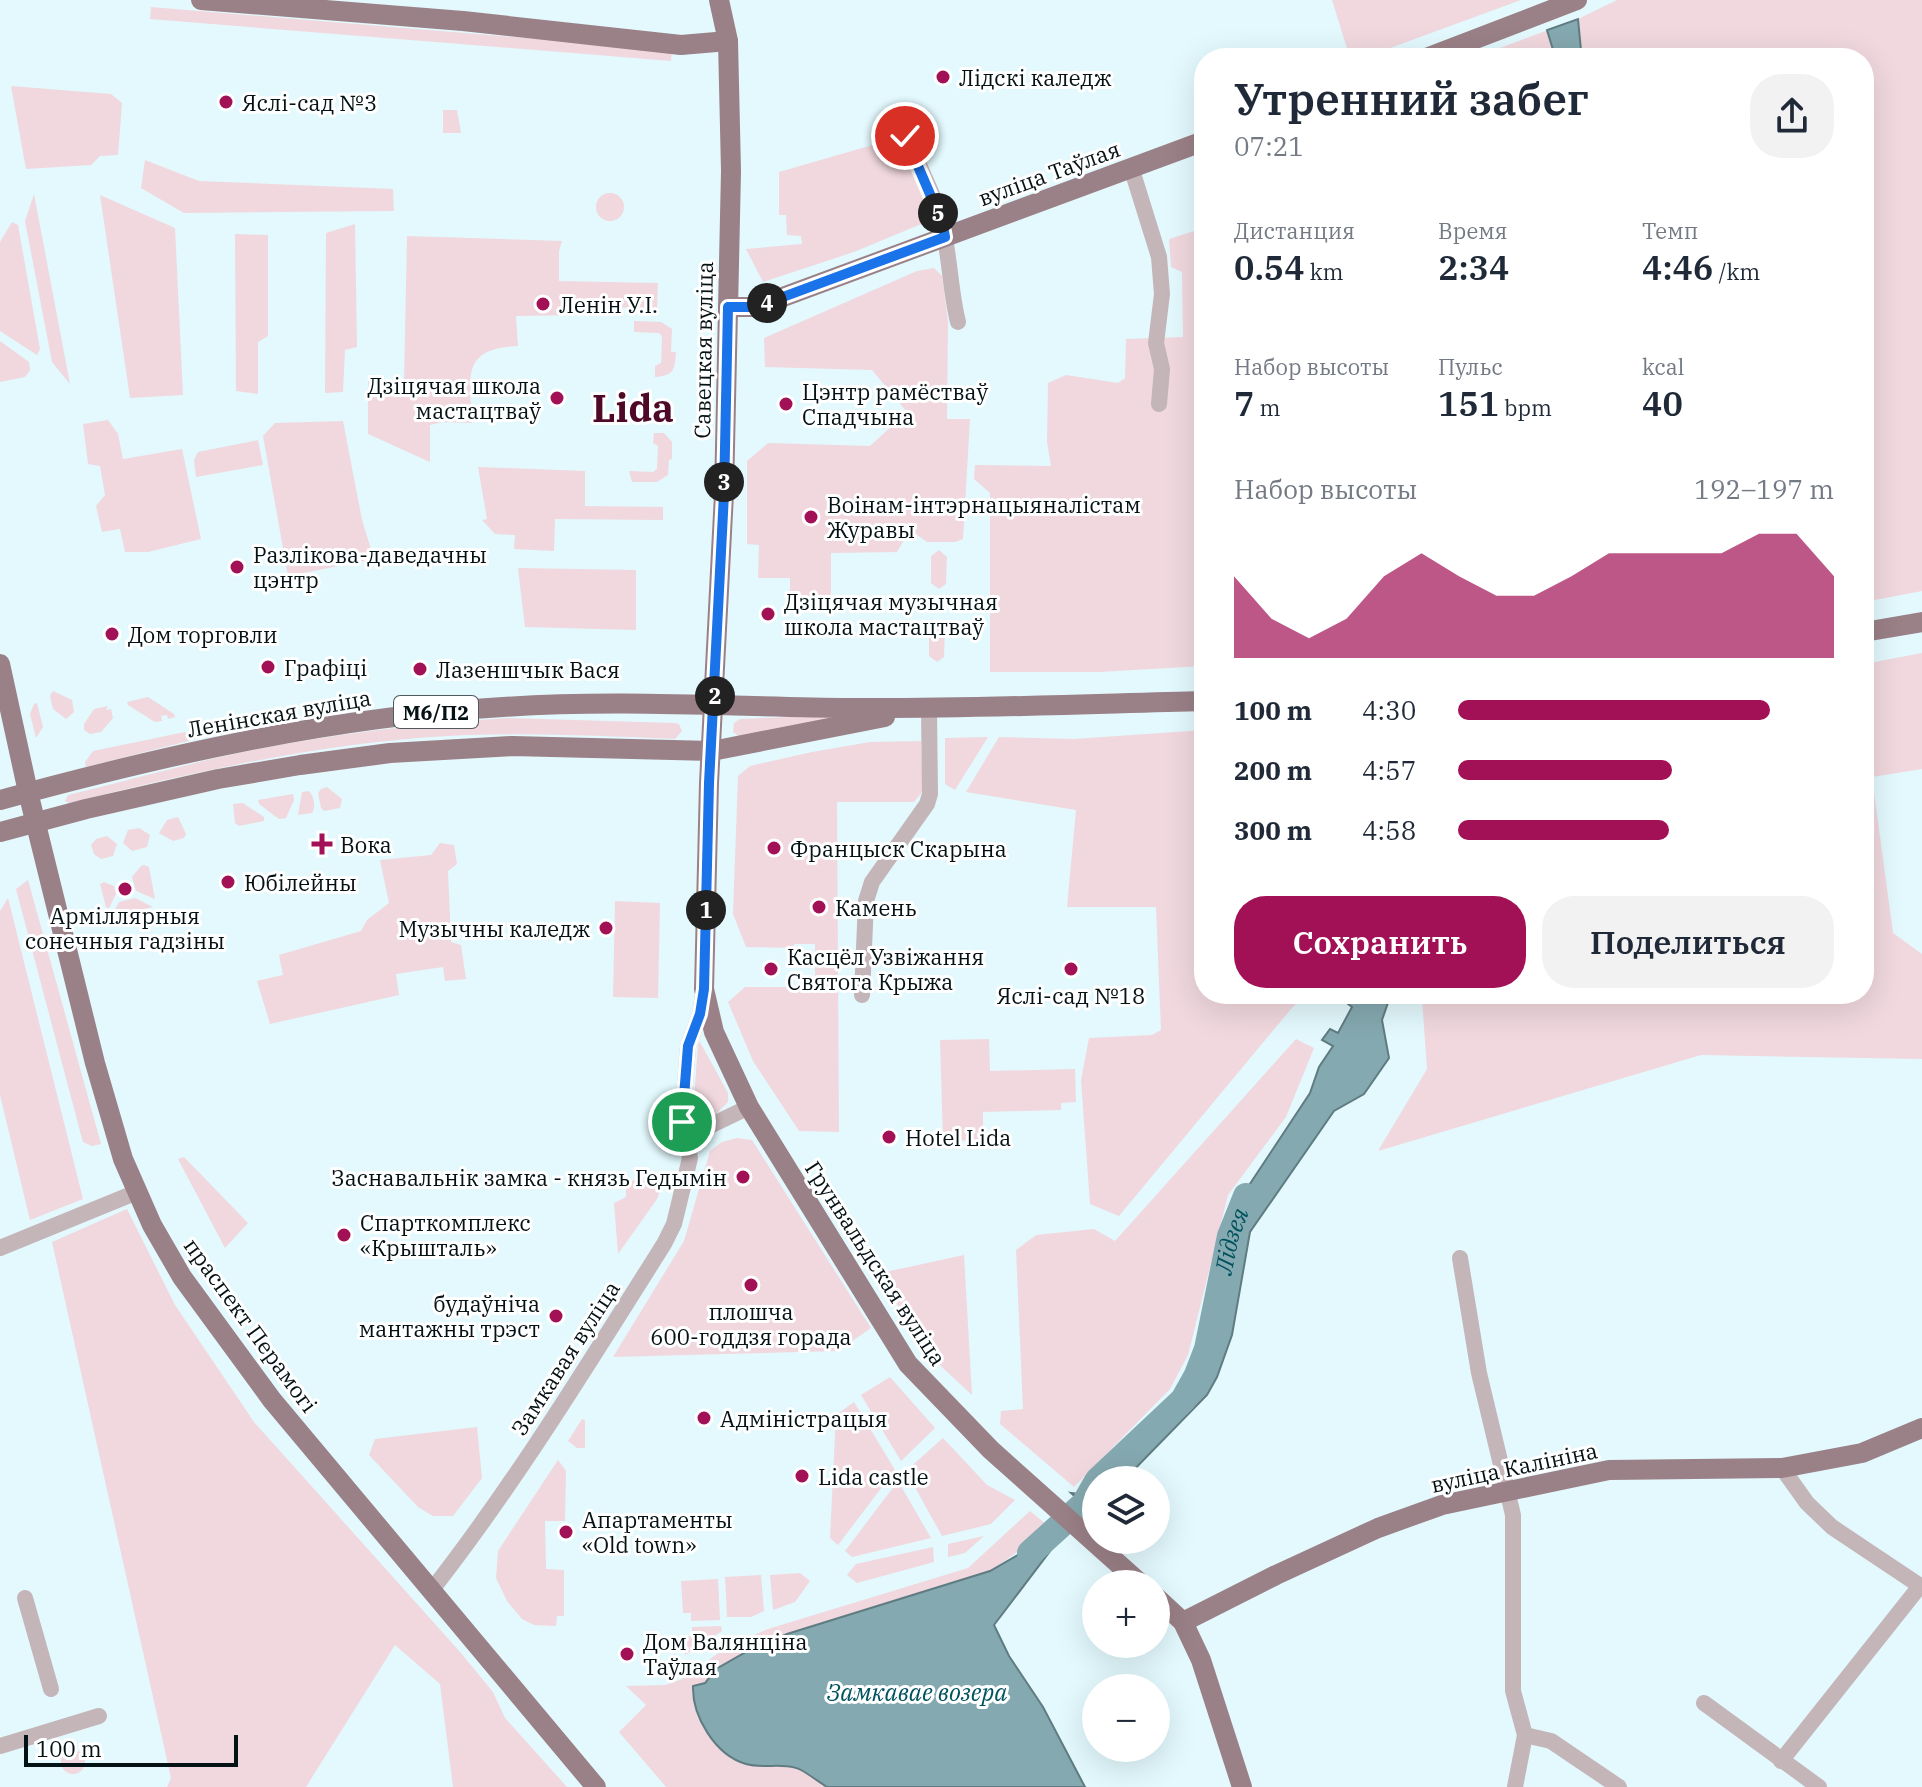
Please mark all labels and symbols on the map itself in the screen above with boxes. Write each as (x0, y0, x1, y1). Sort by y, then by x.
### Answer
place label: Лідскі каледж (959, 63, 1112, 92)
marker: Лідскі каледж (934, 68, 952, 86)
place label: Яслі-сад №3 (242, 88, 377, 117)
marker: Яслі-сад №3 (217, 93, 235, 111)
pin (871, 102, 939, 170)
street label: вуліца Таўлая (974, 134, 1124, 212)
pin: 5 (918, 193, 958, 233)
street label: Савецкая вуліца (687, 261, 719, 439)
pin: 4 (747, 283, 787, 323)
place label: Ленін У.І. (559, 290, 658, 319)
marker: Ленін У.І. (534, 295, 552, 313)
place label: Дзіцячая школа мастацтваў (367, 371, 541, 425)
place label: Цэнтр рамёстваў Спадчына (802, 377, 988, 431)
district label: Lida (592, 383, 674, 432)
marker: Дзіцячая школа мастацтваў (548, 389, 566, 407)
marker: Цэнтр рамёстваў Спадчына (777, 395, 795, 413)
pin: 3 (704, 462, 744, 502)
place label: Воінам-інтэрнацыяналістам Журавы (827, 490, 1141, 544)
marker: Воінам-інтэрнацыяналістам Журавы (802, 508, 820, 526)
place label: Разлікова-даведачны цэнтр (253, 540, 487, 594)
marker: Разлікова-даведачны цэнтр (228, 558, 246, 576)
place label: Дзіцячая музычная школа мастацтваў (784, 587, 998, 641)
marker: Дзіцячая музычная школа мастацтваў (759, 605, 777, 623)
place label: Дом торговли (128, 620, 278, 649)
marker: Дом торговли (103, 625, 121, 643)
place label: Графіці (284, 653, 367, 682)
place label: Лазеншчык Вася (436, 655, 620, 684)
marker: Графіці (259, 658, 277, 676)
marker: Лазеншчык Вася (411, 660, 429, 678)
pin: 2 (695, 676, 735, 716)
street label: Ленінская вуліца (185, 683, 373, 743)
road number: М6/П2 (394, 696, 478, 728)
place label: Вока (340, 830, 392, 859)
marker: Вока (311, 833, 333, 855)
place label: Францыск Скарына (790, 834, 1007, 863)
marker: Францыск Скарына (765, 839, 783, 857)
place label: Юбілейны (244, 868, 357, 897)
marker: Юбілейны (219, 873, 237, 891)
marker: Арміллярныя сонечныя гадзіны (116, 880, 134, 898)
pin: 1 (686, 890, 726, 930)
place label: Камень (835, 893, 917, 922)
marker: Камень (810, 898, 828, 916)
place label: Арміллярныя сонечныя гадзіны (25, 901, 225, 955)
place label: Музычны каледж (398, 914, 590, 943)
marker: Музычны каледж (597, 919, 615, 937)
place label: Касцёл Узвіжання Святога Крыжа (787, 942, 984, 996)
marker: Касцёл Узвіжання Святога Крыжа (762, 960, 780, 978)
marker: Яслі-сад №18 (1062, 960, 1080, 978)
place label: Яслі-сад №18 (997, 981, 1145, 1010)
pin (648, 1088, 716, 1156)
place label: Hotel Lida (905, 1123, 1011, 1152)
marker: Hotel Lida (880, 1128, 898, 1146)
street label: Грунвальдская вуліца (799, 1155, 953, 1371)
place label: Заснавальнік замка - князь Гедымін (331, 1163, 727, 1192)
marker: Заснавальнік замка - князь Гедымін (734, 1168, 752, 1186)
water label: Лідзея (1206, 1202, 1256, 1278)
place label: Спарткомплекс «Крышталь» (360, 1208, 531, 1262)
marker: Спарткомплекс «Крышталь» (335, 1226, 353, 1244)
street label: праспект Перамогі (178, 1232, 324, 1418)
street label: Замкавая вуліца (504, 1275, 626, 1441)
marker: плошча 600-годдзя горада (742, 1276, 760, 1294)
place label: будаўніча мантажны трэст (359, 1289, 540, 1343)
place label: плошча 600-годдзя горада (650, 1297, 852, 1351)
marker: будаўніча мантажны трэст (547, 1307, 565, 1325)
place label: Адміністрацыя (720, 1404, 888, 1433)
marker: Адміністрацыя (695, 1409, 713, 1427)
street label: вуліца Калініна (1428, 1435, 1600, 1499)
place label: Lida castle (818, 1462, 929, 1491)
marker: Lida castle (793, 1467, 811, 1485)
place label: Апартаменты «Old town» (582, 1505, 733, 1559)
marker: Апартаменты «Old town» (557, 1523, 575, 1541)
place label: Дом Валянціна Таўлая (643, 1627, 807, 1681)
marker: Дом Валянціна Таўлая (618, 1645, 636, 1663)
water label: Замкавае возера (827, 1676, 1007, 1708)
scale bar (24, 1731, 238, 1767)

